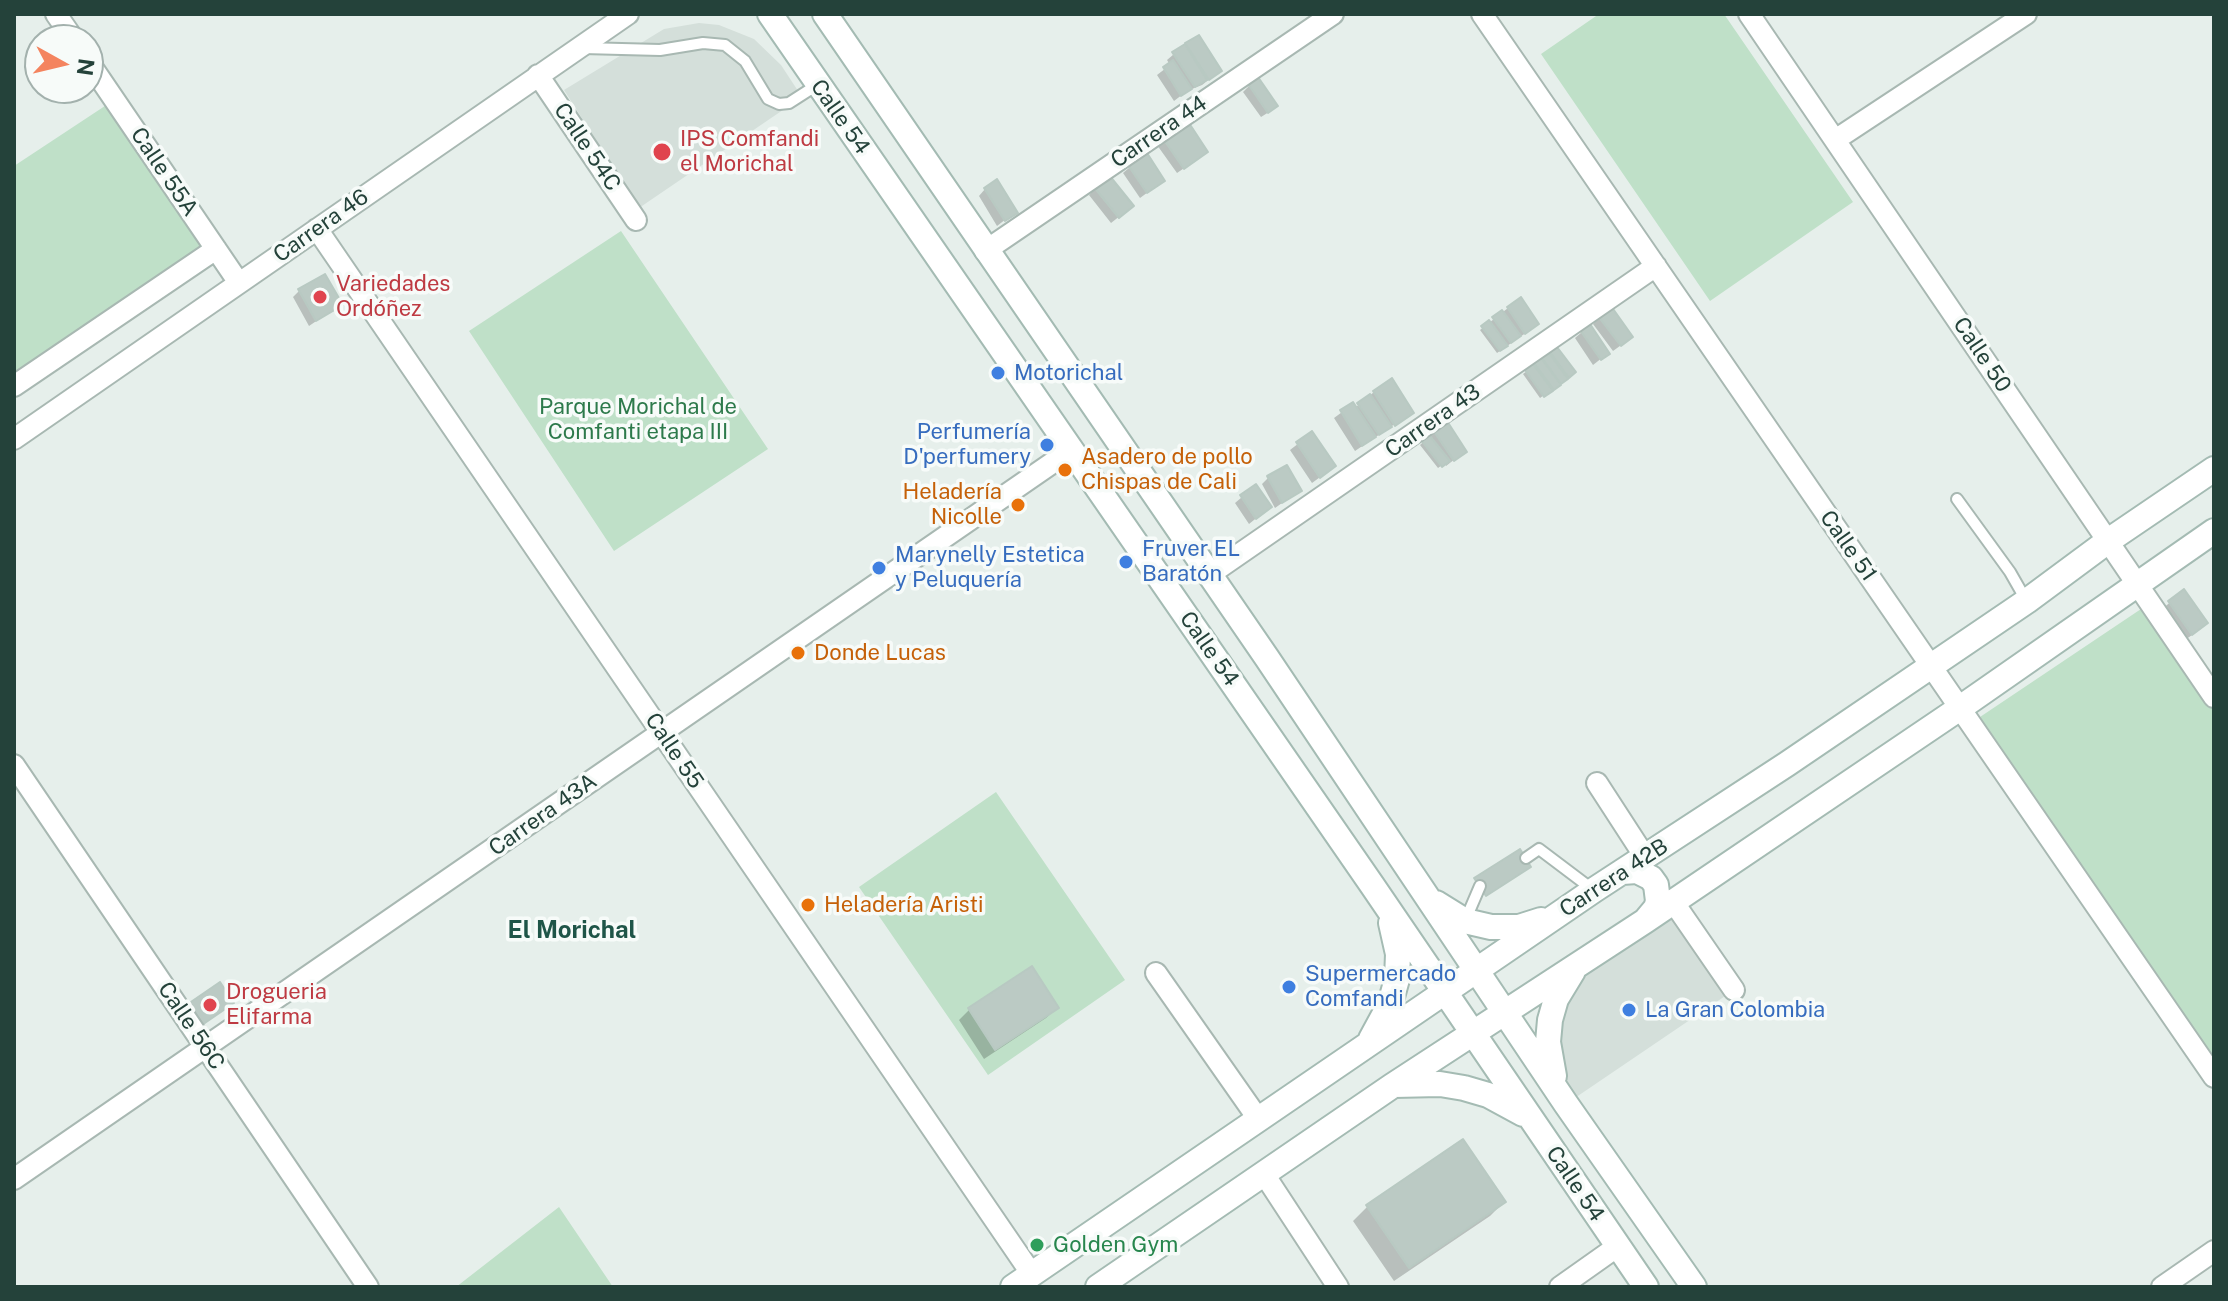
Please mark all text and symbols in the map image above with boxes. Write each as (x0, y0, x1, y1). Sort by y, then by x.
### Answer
north arrow (24, 24, 104, 104)
text: N (72, 57, 100, 77)
street label: Calle 54 (805, 74, 875, 160)
street label: Carrera 44 (1106, 90, 1212, 174)
street label: Calle 54C (548, 98, 626, 196)
street label: Calle 55A (125, 123, 203, 221)
place label: IPS Comfandi el Morichal (680, 126, 819, 178)
marker: IPS Comfandi el Morichal (651, 141, 673, 163)
street label: Carrera 46 (268, 184, 374, 268)
place label: Variedades Ordóñez (336, 271, 450, 322)
marker: Variedades Ordóñez (311, 288, 329, 306)
street label: Calle 50 (1947, 312, 2017, 398)
place label: Motorichal (1014, 360, 1123, 386)
marker: Motorichal (989, 364, 1007, 382)
street label: Carrera 43 (1380, 379, 1486, 463)
park label: Parque Morichal de Comfanti etapa III (539, 394, 737, 446)
place label: Perfumería D'perfumery (903, 419, 1031, 470)
marker: Perfumería D'perfumery (1038, 436, 1056, 454)
place label: Asadero de pollo Chispas de Cali (1081, 444, 1253, 496)
marker: Asadero de pollo Chispas de Cali (1056, 461, 1074, 479)
place label: Heladería Nicolle (902, 479, 1002, 530)
marker: Heladería Nicolle (1009, 496, 1027, 514)
street label: Calle 51 (1814, 505, 1882, 587)
place label: Fruver EL Baratón (1142, 536, 1240, 588)
place label: Marynelly Estetica y Peluquería (895, 542, 1085, 594)
marker: Fruver EL Baratón (1117, 553, 1135, 571)
marker: Marynelly Estetica y Peluquería (870, 559, 888, 577)
street label: Calle 54 (1174, 606, 1244, 692)
place label: Donde Lucas (814, 640, 946, 666)
marker: Donde Lucas (789, 644, 807, 662)
street label: Calle 55 (639, 708, 709, 794)
street label: Carrera 43A (484, 768, 602, 862)
street label: Carrera 42B (1555, 833, 1673, 923)
place label: Heladería Aristi (824, 892, 983, 918)
marker: Heladería Aristi (799, 896, 817, 914)
district label: El Morichal (508, 917, 636, 945)
place label: Supermercado Comfandi (1305, 961, 1456, 1012)
street label: Calle 56C (152, 977, 230, 1075)
marker: Supermercado Comfandi (1280, 978, 1298, 996)
place label: Drogueria Elifarma (226, 979, 327, 1030)
marker: Drogueria Elifarma (201, 996, 219, 1014)
place label: La Gran Colombia (1645, 997, 1825, 1023)
marker: La Gran Colombia (1620, 1001, 1638, 1019)
street label: Calle 54 (1540, 1141, 1610, 1227)
place label: Golden Gym (1053, 1232, 1178, 1258)
marker: Golden Gym (1028, 1236, 1046, 1254)

